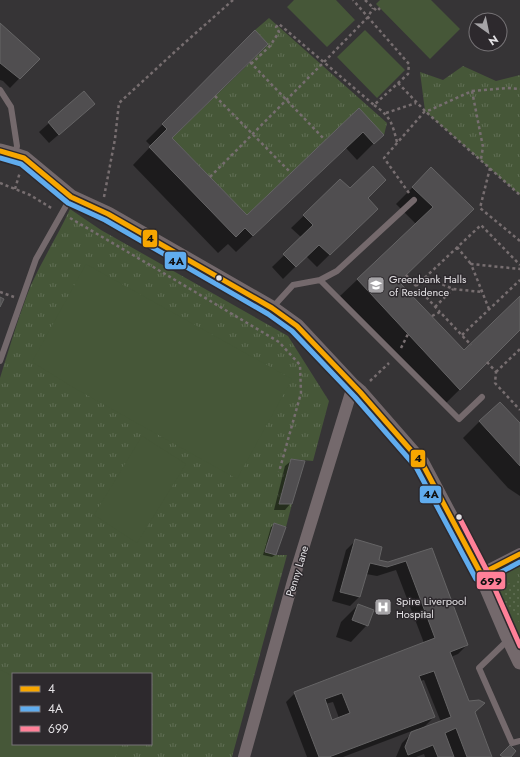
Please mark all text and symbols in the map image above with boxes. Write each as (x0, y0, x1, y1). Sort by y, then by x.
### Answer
north arrow (468, 12, 508, 52)
text: N (485, 31, 501, 49)
line badge: 4 (142, 229, 158, 248)
text: 4 (146, 230, 154, 246)
line badge: 4A (164, 251, 187, 270)
text: 4A (168, 253, 185, 269)
place label: Greenbank Halls of Residence (389, 271, 467, 300)
unlabelled marker (214, 273, 224, 283)
school or university icon: Greenbank Halls of Residence (366, 275, 386, 295)
line badge: 4 (410, 449, 426, 468)
text: 4 (414, 450, 422, 466)
line badge: 4A (419, 485, 442, 504)
text: 4A (423, 486, 440, 502)
unlabelled marker (454, 512, 464, 522)
street label: Penny Lane (282, 543, 312, 599)
line badge: 699 (476, 571, 506, 590)
text: 699 (480, 573, 502, 589)
place label: Spire Liverpool Hospital (396, 593, 466, 622)
hospital icon: Spire Liverpool Hospital (373, 597, 393, 617)
legend (12, 673, 152, 745)
text: 4 (48, 680, 55, 698)
text: 4A (48, 700, 63, 718)
text: 699 (48, 720, 69, 738)

